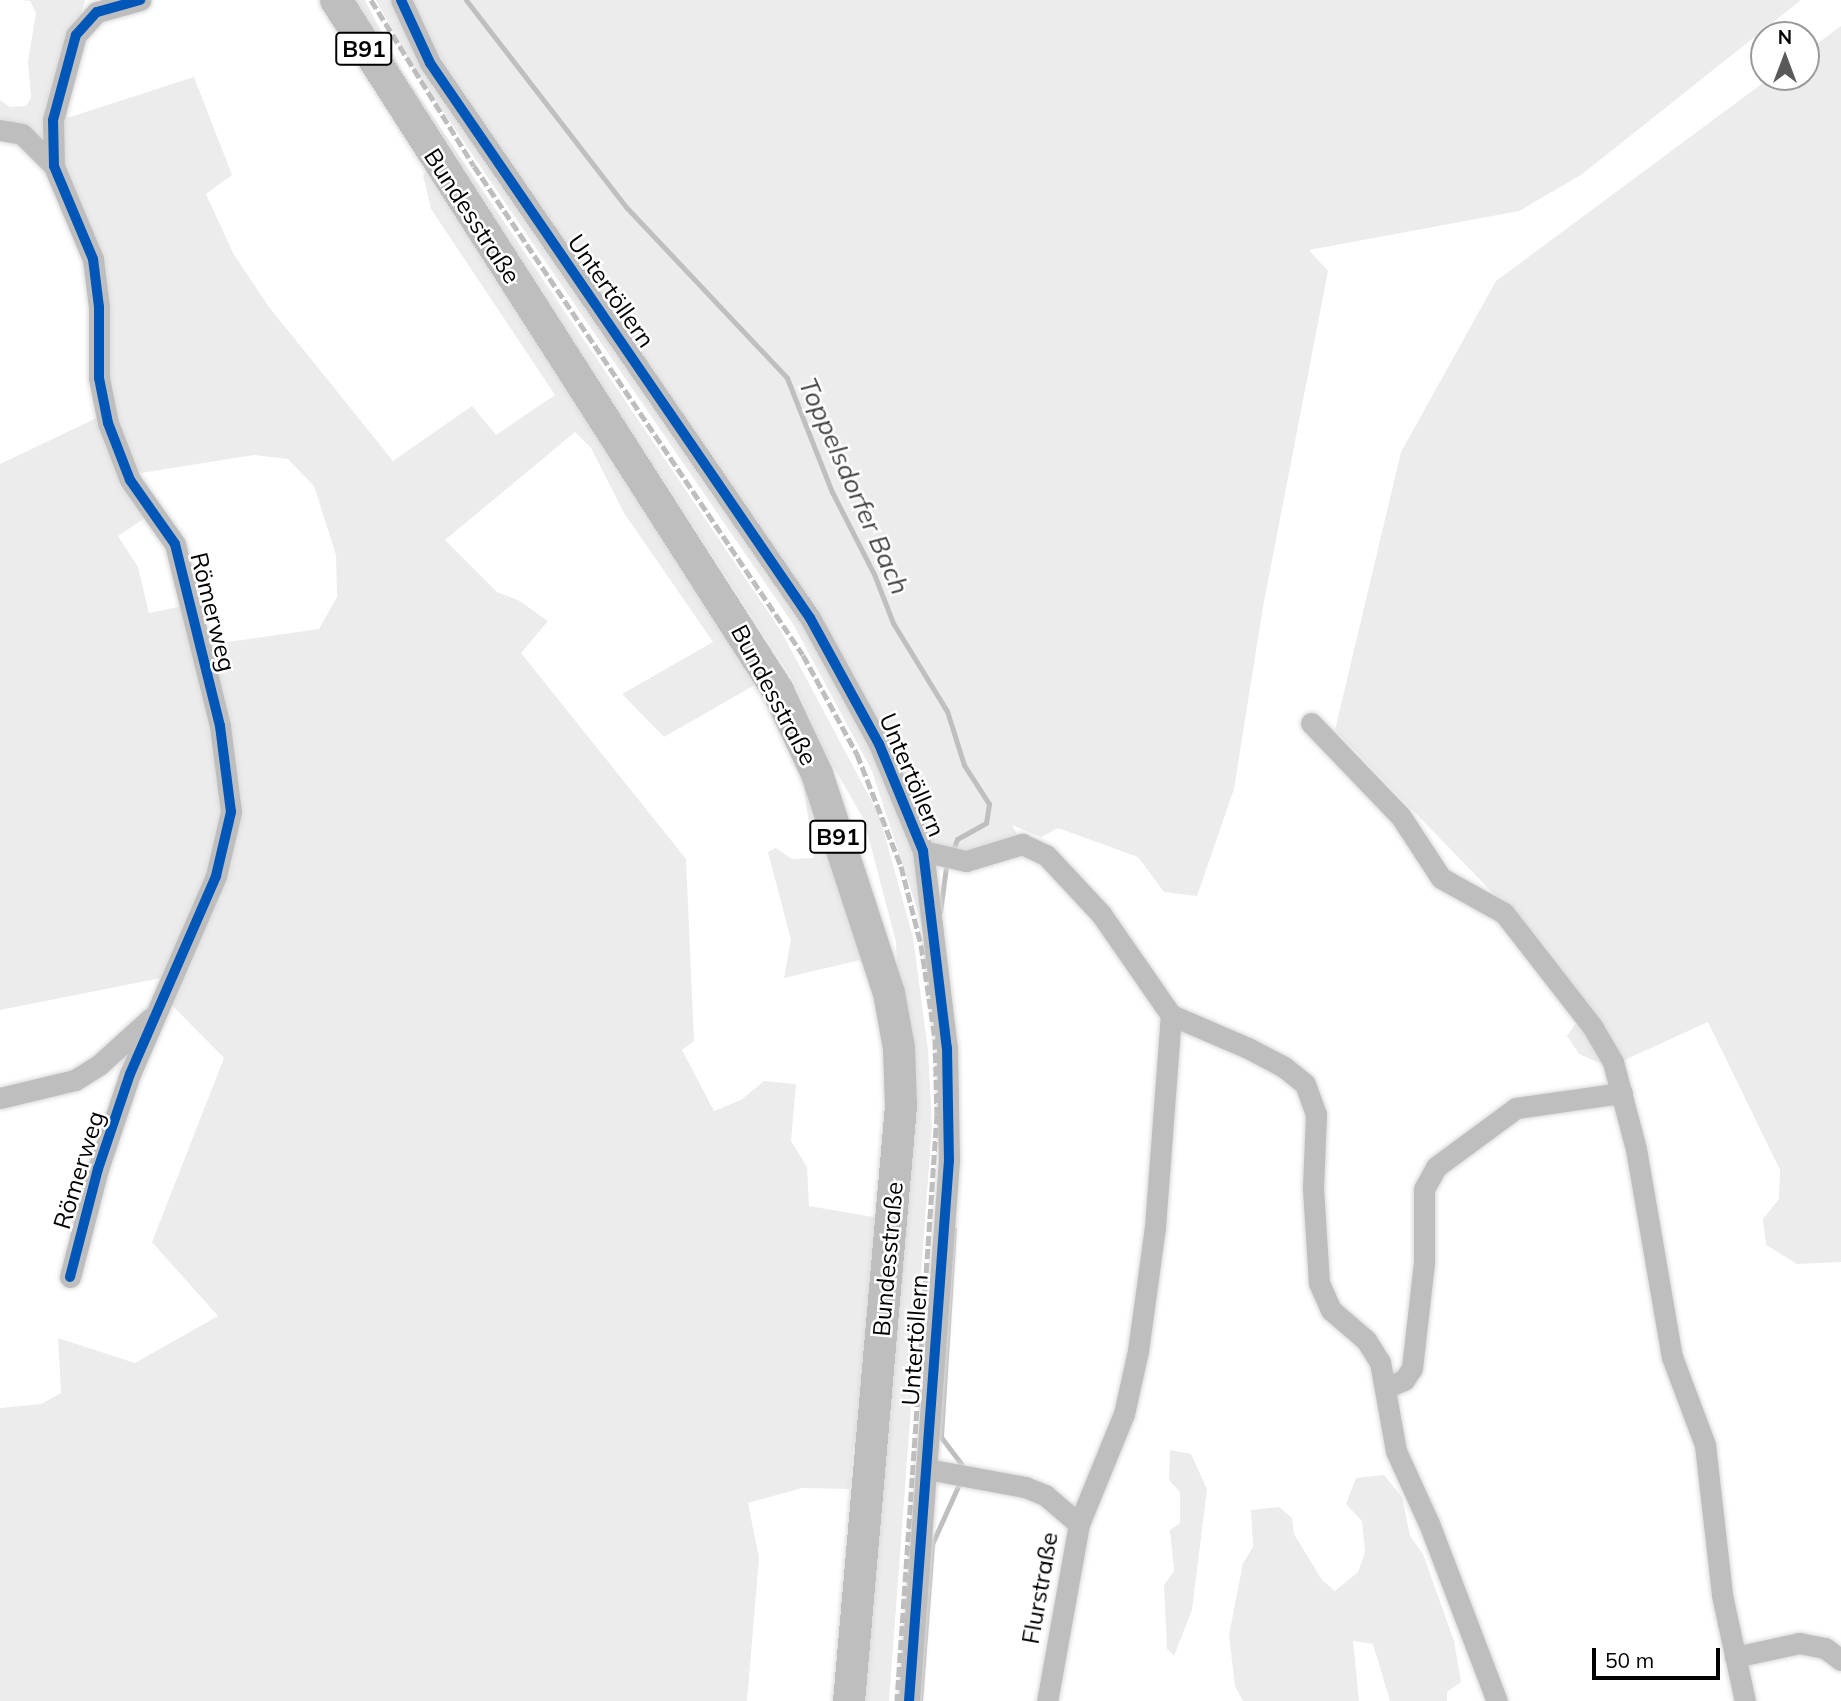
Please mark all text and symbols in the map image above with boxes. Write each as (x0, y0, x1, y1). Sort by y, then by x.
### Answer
north arrow (1750, 21, 1820, 91)
text: N (1778, 25, 1792, 49)
road number: B91 (334, 30, 394, 68)
street label: Bundesstraße (418, 143, 526, 289)
street label: Untertöllern (561, 229, 661, 353)
water label: Toppelsdorfer Bach (792, 373, 916, 599)
street label: Römerweg (184, 549, 242, 675)
street label: Bundesstraße (725, 620, 823, 770)
street label: Untertöllern (873, 709, 951, 841)
road number: B91 (808, 818, 868, 856)
street label: Römerweg (47, 1108, 111, 1232)
street label: Bundesstraße (867, 1181, 909, 1337)
street label: Untertöllern (896, 1273, 934, 1407)
street label: Flurstraße (1016, 1530, 1064, 1646)
scale bar (1596, 1634, 1724, 1678)
text: 50 m (1605, 1647, 1654, 1673)

